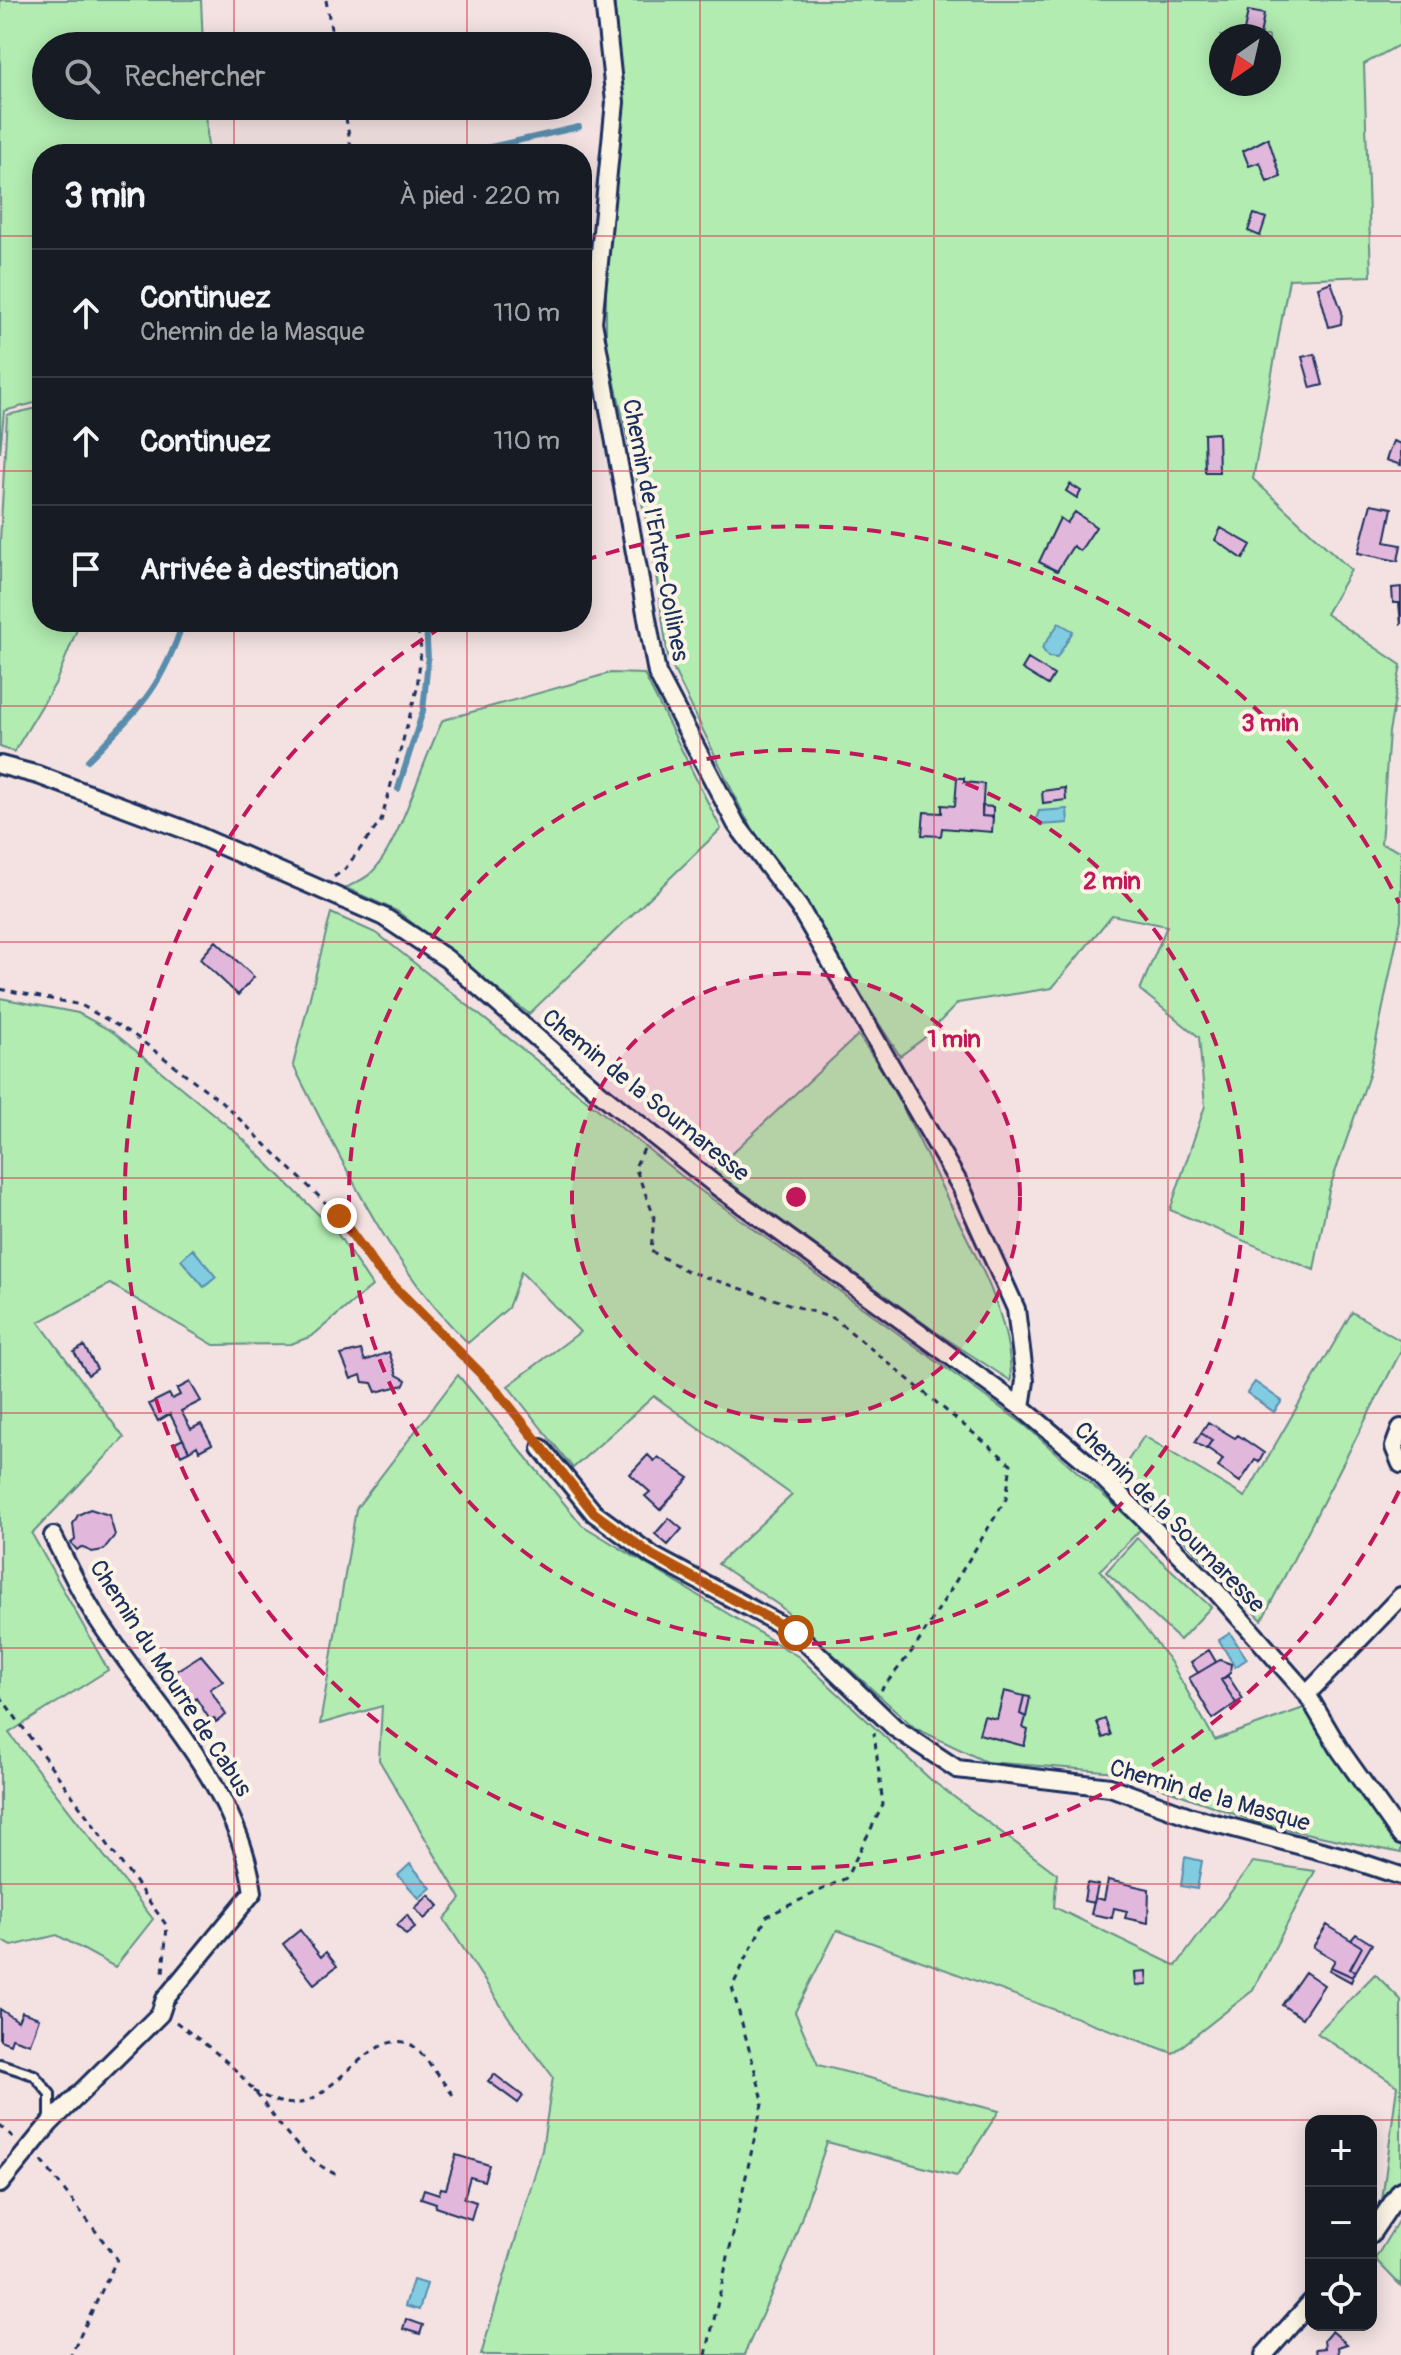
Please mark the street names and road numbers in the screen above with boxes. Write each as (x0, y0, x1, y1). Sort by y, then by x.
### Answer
street label: Chemin de l'Entre-Collines (616, 397, 695, 664)
street label: Chemin de la Sournaresse (536, 1003, 755, 1188)
street label: Chemin de la Sournaresse (1068, 1416, 1271, 1619)
street label: Chemin du Mourre de Cabus (83, 1554, 258, 1802)
street label: Chemin de la Masque (1106, 1753, 1314, 1838)

